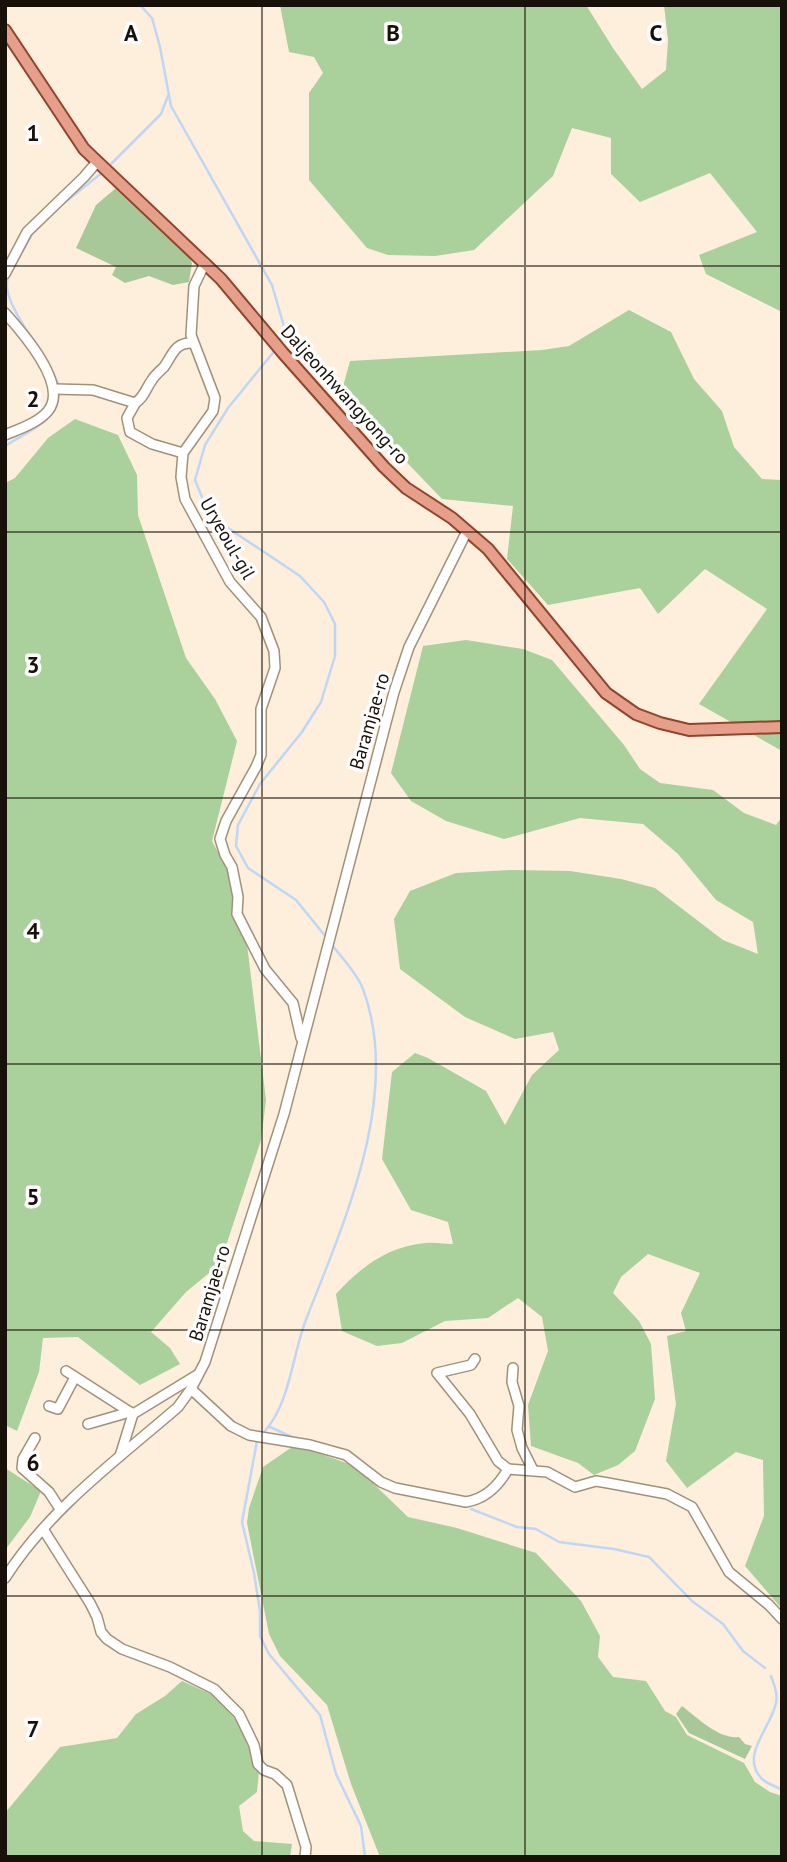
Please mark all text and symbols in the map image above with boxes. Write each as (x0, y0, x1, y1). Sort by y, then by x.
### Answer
text: A (124, 18, 138, 47)
text: B (386, 18, 400, 47)
text: C (650, 18, 663, 47)
text: 1 (26, 118, 40, 147)
street label: Daljeonhwangyong-ro (276, 319, 414, 469)
text: 2 (26, 384, 40, 413)
street label: Uryeoul-gil (195, 493, 261, 584)
text: 3 (26, 650, 40, 679)
street label: Baramjae-ro (344, 670, 394, 772)
text: 4 (26, 916, 40, 945)
text: 5 (26, 1182, 40, 1211)
street label: Baramjae-ro (183, 1242, 235, 1344)
text: 6 (26, 1448, 40, 1477)
text: 7 (26, 1714, 40, 1743)

